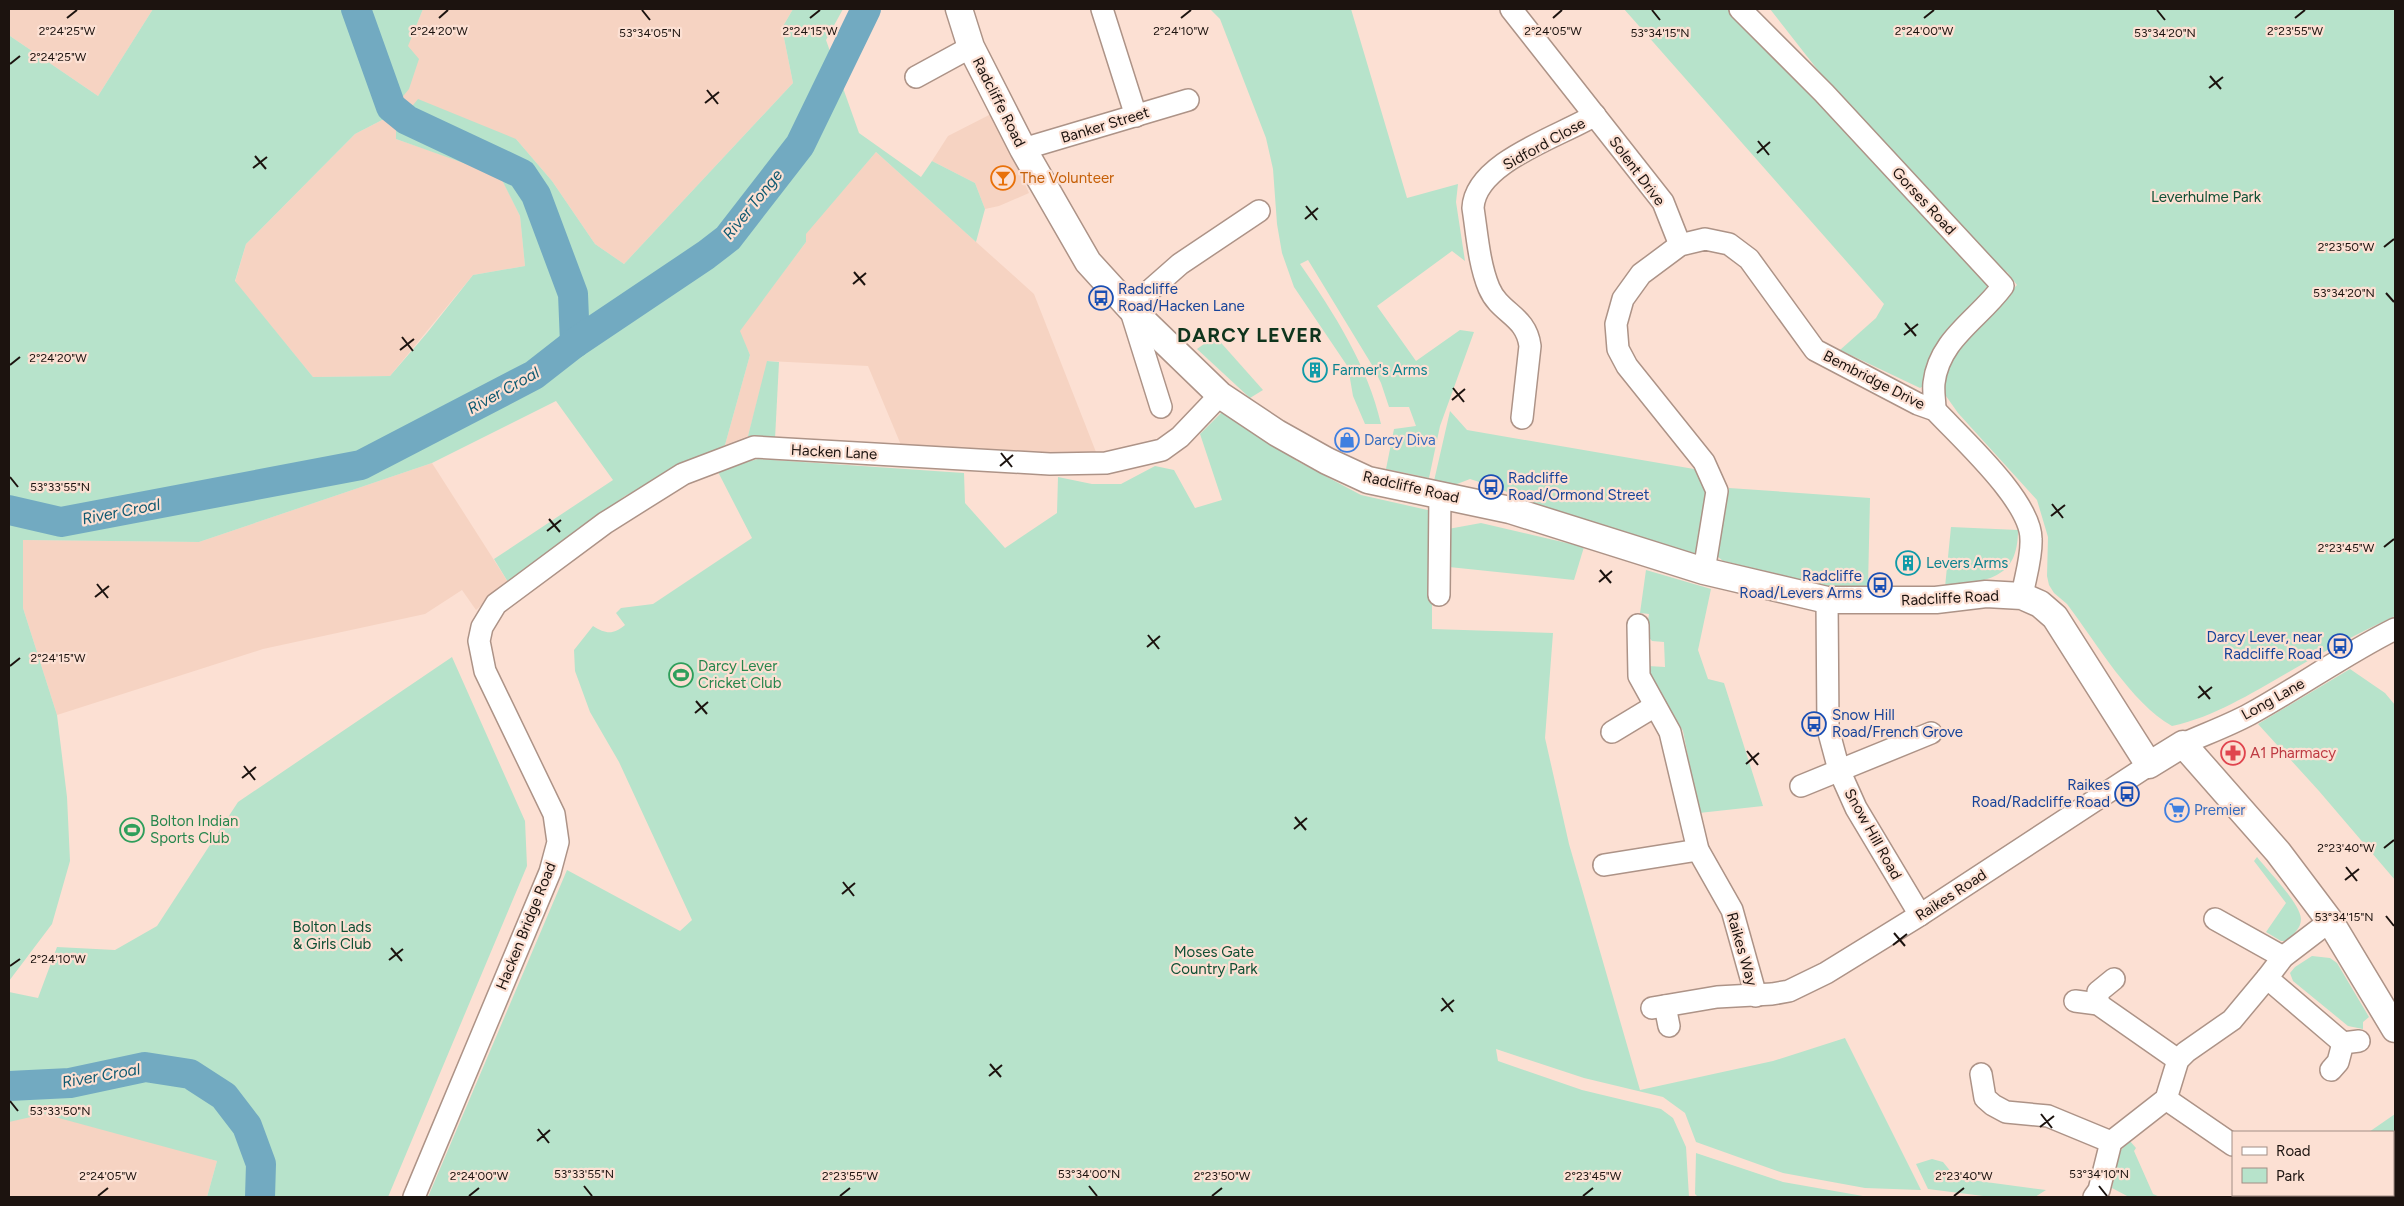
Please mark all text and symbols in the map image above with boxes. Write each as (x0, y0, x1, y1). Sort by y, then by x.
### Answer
text: 2°24'25"W (39, 24, 96, 38)
text: 2°24'20"W (410, 24, 468, 38)
text: 2°24'15"W (783, 24, 838, 38)
text: 2°24'10"W (1153, 24, 1209, 38)
text: 2°24'05"W (1524, 24, 1582, 38)
text: 2°24'00"W (1895, 24, 1954, 38)
text: 2°23'55"W (2267, 24, 2323, 38)
text: 53°34'05"N (619, 26, 681, 40)
text: 53°34'15"N (1630, 26, 1690, 40)
text: 53°34'20"N (2134, 26, 2196, 40)
text: 2°24'25"W (30, 50, 87, 64)
street label: Radcliffe Road (969, 54, 1029, 150)
street label: Banker Street (1059, 103, 1152, 147)
street label: Sidford Close (1500, 114, 1588, 174)
street label: Solent Drive (1605, 133, 1669, 209)
street label: Gorses Road (1888, 164, 1960, 238)
water label: River Tonge (718, 165, 786, 243)
bar icon: The Volunteer (990, 165, 1016, 191)
place label: The Volunteer (1020, 169, 1114, 187)
park label: Leverhulme Park (2151, 188, 2262, 206)
text: 2°23'50"W (2318, 240, 2375, 254)
place label: Radcliffe Road/Hacken Lane (1118, 280, 1245, 315)
bus stop icon: Radcliffe Road/Hacken Lane (1088, 285, 1114, 311)
text: 53°34'20"N (2313, 286, 2375, 300)
district label: DARCY LEVER (1177, 323, 1323, 347)
street label: Bembridge Drive (1820, 347, 1928, 413)
text: 2°24'20"W (29, 351, 87, 365)
building icon: Farmer's Arms (1302, 357, 1328, 383)
place label: Farmer's Arms (1332, 361, 1427, 379)
water label: River Croal (464, 363, 543, 418)
shop icon: Darcy Diva (1334, 427, 1360, 453)
place label: Darcy Diva (1364, 431, 1436, 449)
street label: Hacken Lane (790, 441, 878, 463)
street label: Radcliffe Road (1361, 467, 1461, 507)
place label: Radcliffe Road/Ormond Street (1508, 469, 1650, 504)
bus stop icon: Radcliffe Road/Ormond Street (1478, 474, 1504, 500)
text: 53°33'55"N (30, 480, 90, 494)
water label: River Croal (80, 495, 162, 528)
text: 2°23'45"W (2318, 541, 2375, 555)
building icon: Levers Arms (1895, 550, 1921, 576)
place label: Levers Arms (1926, 554, 2008, 572)
place label: Radcliffe Road/Levers Arms (1739, 567, 1862, 602)
bus stop icon: Radcliffe Road/Levers Arms (1867, 572, 1893, 598)
street label: Radcliffe Road (1901, 586, 1999, 610)
place label: Darcy Lever, near Radcliffe Road (2206, 628, 2322, 663)
bus stop icon: Darcy Lever, near Radcliffe Road (2327, 633, 2353, 659)
text: 2°24'15"W (31, 651, 86, 665)
place label: Darcy Lever Cricket Club (698, 657, 782, 692)
sports icon: Darcy Lever Cricket Club (668, 662, 694, 688)
street label: Long Lane (2238, 674, 2308, 724)
place label: Snow Hill Road/French Grove (1832, 706, 1963, 741)
bus stop icon: Snow Hill Road/French Grove (1801, 711, 1827, 737)
pharmacy icon: A1 Pharmacy (2220, 740, 2246, 766)
place label: A1 Pharmacy (2250, 744, 2336, 762)
place label: Raikes Road/Radcliffe Road (1971, 776, 2110, 811)
bus stop icon: Raikes Road/Radcliffe Road (2114, 781, 2140, 807)
street label: Snow Hill Road (1841, 785, 1905, 883)
supermarket icon: Premier (2164, 797, 2190, 823)
place label: Premier (2194, 801, 2245, 819)
place label: Bolton Indian Sports Club (150, 812, 238, 847)
sports icon: Bolton Indian Sports Club (119, 817, 145, 843)
text: 2°23'40"W (2317, 841, 2375, 855)
street label: Hacken Bridge Road (492, 860, 560, 992)
street label: Raikes Road (1912, 865, 1990, 925)
street label: Raikes Way (1723, 910, 1761, 988)
text: 53°34'15"N (2314, 910, 2374, 924)
park label: Bolton Lads & Girls Club (293, 918, 371, 953)
park label: Moses Gate Country Park (1170, 943, 1258, 978)
text: 2°24'10"W (30, 952, 86, 966)
water label: River Croal (60, 1059, 142, 1092)
text: 53°33'50"N (29, 1104, 91, 1118)
legend (2232, 1131, 2394, 1196)
text: Road (2276, 1142, 2311, 1160)
text: 53°33'55"N (554, 1167, 614, 1181)
text: 53°34'00"N (1058, 1167, 1120, 1181)
text: 53°34'10"N (2069, 1167, 2129, 1181)
text: Park (2276, 1167, 2305, 1185)
text: 2°24'05"W (79, 1169, 137, 1183)
text: 2°24'00"W (450, 1169, 509, 1183)
text: 2°23'55"W (822, 1169, 878, 1183)
text: 2°23'50"W (1194, 1169, 1251, 1183)
text: 2°23'45"W (1565, 1169, 1622, 1183)
text: 2°23'40"W (1935, 1169, 1993, 1183)

